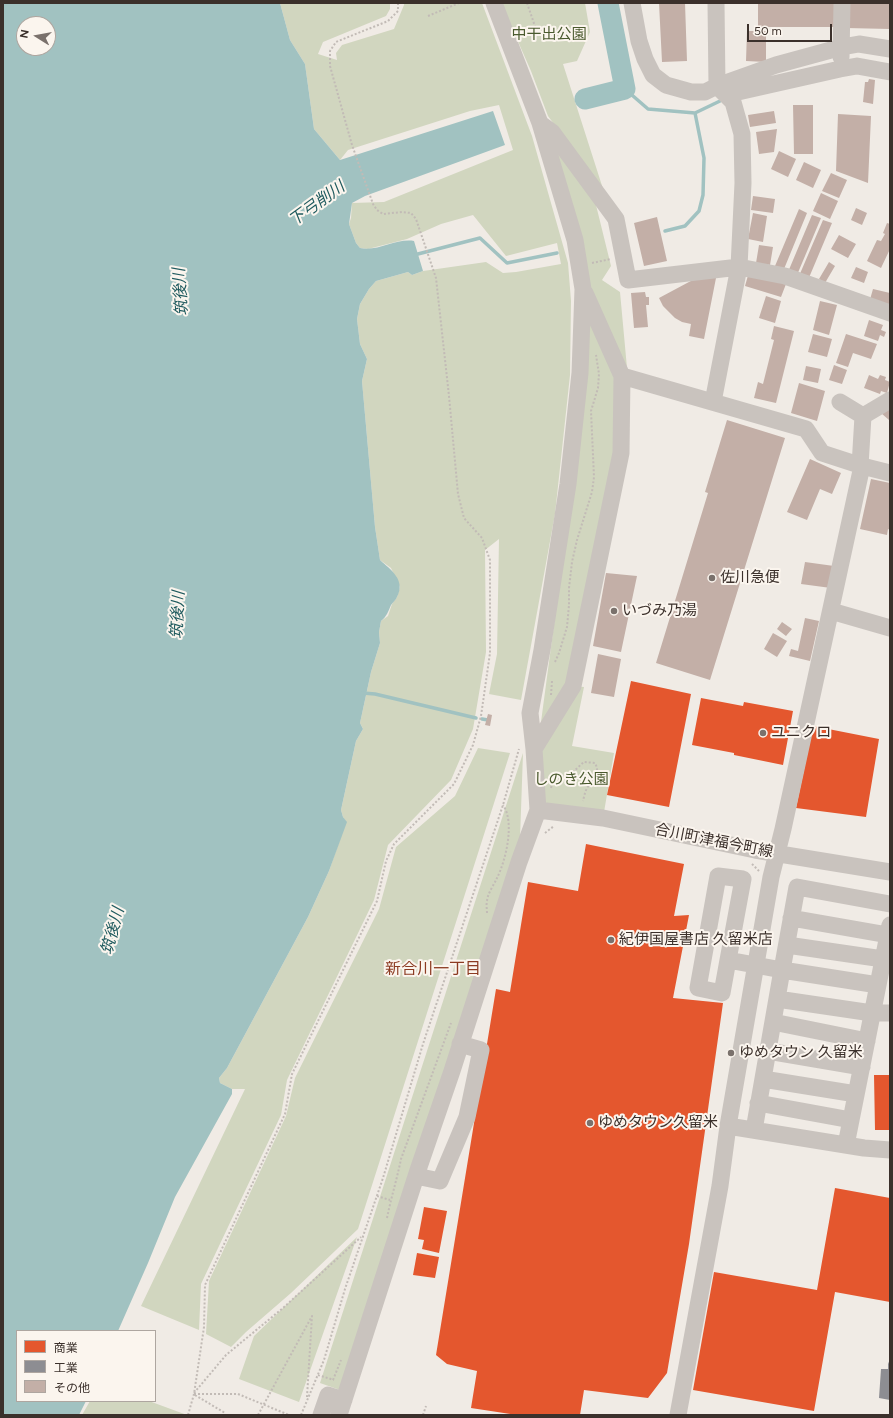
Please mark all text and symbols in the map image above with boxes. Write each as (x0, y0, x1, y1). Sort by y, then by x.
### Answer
north arrow (16, 16, 56, 56)
scale bar (749, 16, 834, 42)
text: 50 m (754, 24, 782, 38)
park label: 中干出公園 (512, 26, 586, 44)
text: N (18, 28, 32, 39)
water label: 下弓削川 (285, 177, 349, 231)
water label: 筑後川 (170, 267, 192, 317)
place label: 佐川急便 (720, 569, 780, 587)
marker: 佐川急便 (707, 573, 717, 583)
water label: 筑後川 (167, 591, 189, 639)
place label: いづみ乃湯 (622, 602, 697, 620)
marker: いづみ乃湯 (609, 606, 619, 616)
place label: ユニクロ (771, 724, 831, 742)
marker: ユニクロ (758, 728, 768, 738)
park label: しのき公園 (534, 771, 608, 789)
street label: 合川町津福今町線 (653, 821, 775, 861)
water label: 筑後川 (98, 905, 128, 957)
place label: 紀伊国屋書店 久留米店 (619, 931, 773, 949)
marker: 紀伊国屋書店 久留米店 (606, 935, 616, 945)
district label: 新合川一丁目 (385, 959, 481, 979)
place label: ゆめタウン 久留米 (739, 1044, 863, 1062)
marker: ゆめタウン 久留米 (726, 1048, 736, 1058)
place label: ゆめタウン久留米 (598, 1114, 718, 1132)
marker: ゆめタウン久留米 (585, 1118, 595, 1128)
legend (16, 1330, 156, 1402)
text: 商業 (54, 1341, 78, 1355)
text: 工業 (54, 1361, 78, 1375)
text: その他 (54, 1381, 90, 1395)

